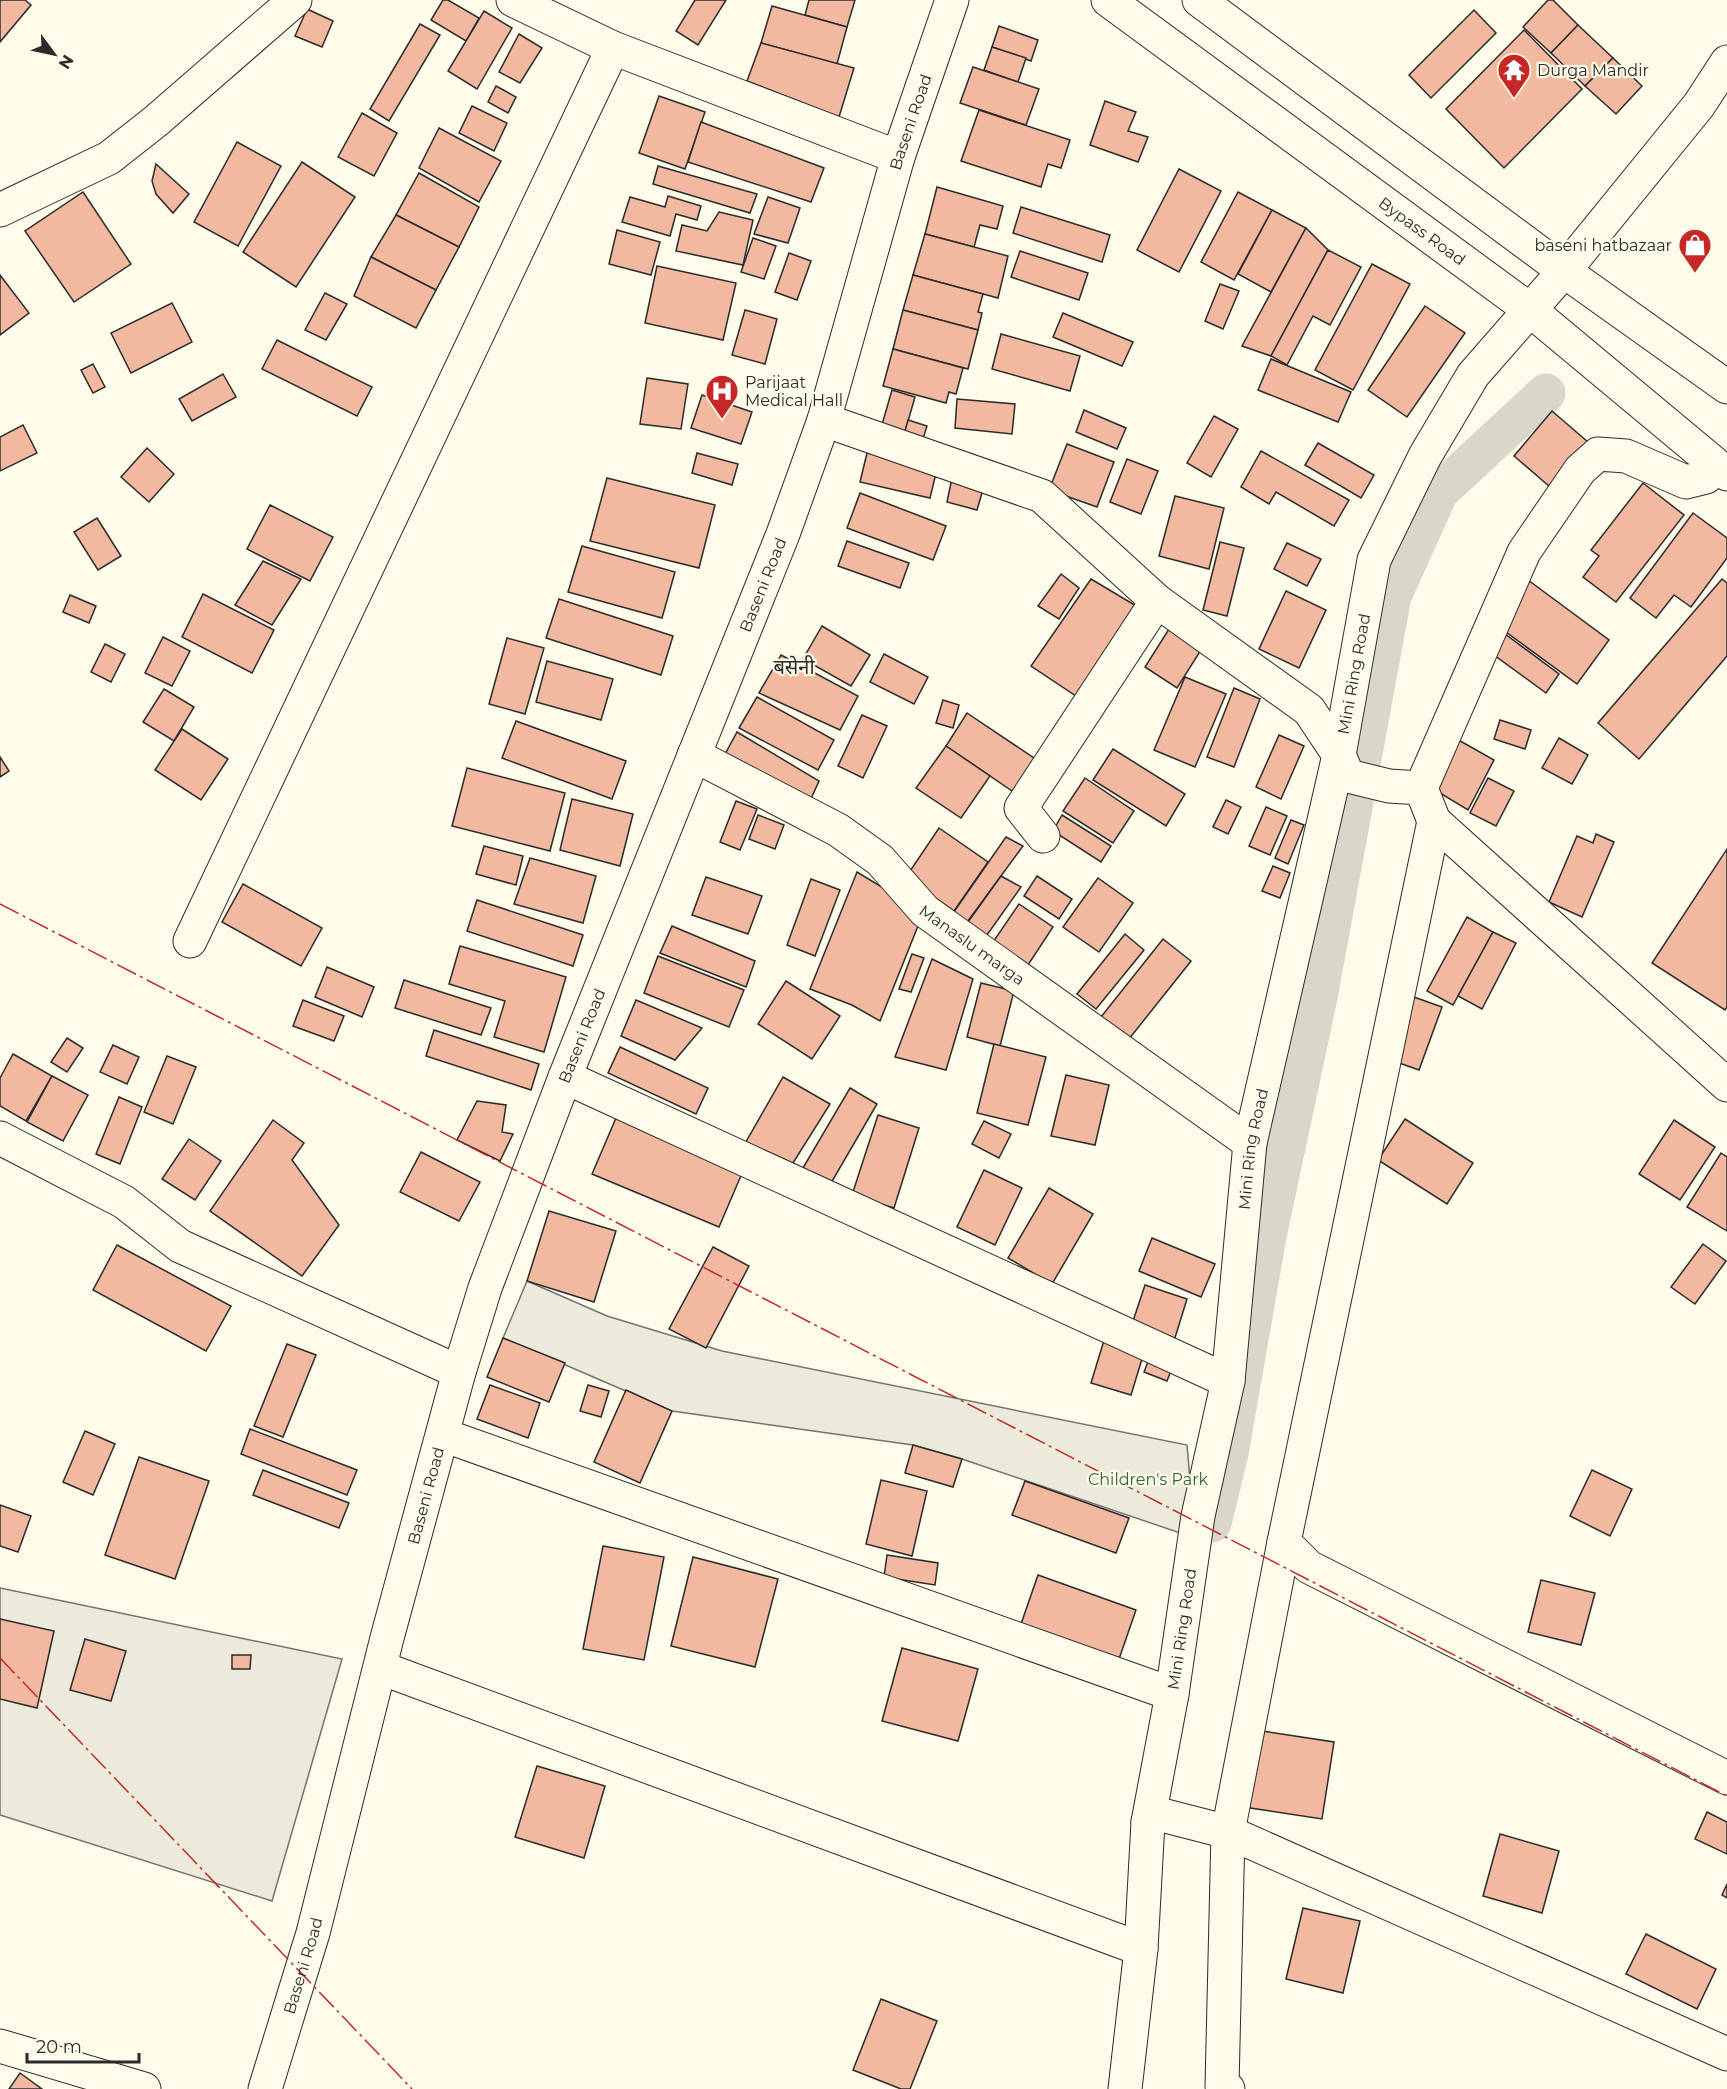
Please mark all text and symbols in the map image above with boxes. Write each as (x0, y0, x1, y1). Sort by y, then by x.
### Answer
north arrow (24, 24, 84, 84)
text: N (55, 51, 78, 72)
temple icon: Durga Mandir (1496, 52, 1532, 99)
place label: Durga Mandir (1537, 61, 1649, 80)
street label: Baseni Road (886, 72, 936, 172)
street label: Bypass Road (1375, 193, 1469, 269)
shop icon: baseni hatbazaar (1677, 227, 1713, 274)
place label: baseni hatbazaar (1535, 236, 1672, 255)
hospital icon: Parijaat Medical Hall (704, 373, 740, 420)
place label: Parijaat Medical Hall (745, 373, 843, 410)
street label: Baseni Road (736, 535, 791, 635)
street label: Mini Ring Road (1334, 612, 1374, 736)
district label: बसेनी (773, 655, 815, 679)
street label: Manaslu marga (915, 901, 1028, 989)
street label: Baseni Road (555, 986, 610, 1086)
street label: Mini Ring Road (1235, 1087, 1272, 1211)
street label: Baseni Road (404, 1445, 448, 1546)
park label: Children's Park (1088, 1470, 1208, 1489)
street label: Mini Ring Road (1164, 1567, 1200, 1691)
street label: Baseni Road (280, 1915, 327, 2017)
scale bar (27, 2026, 140, 2064)
text: 20 m (36, 2036, 82, 2058)

